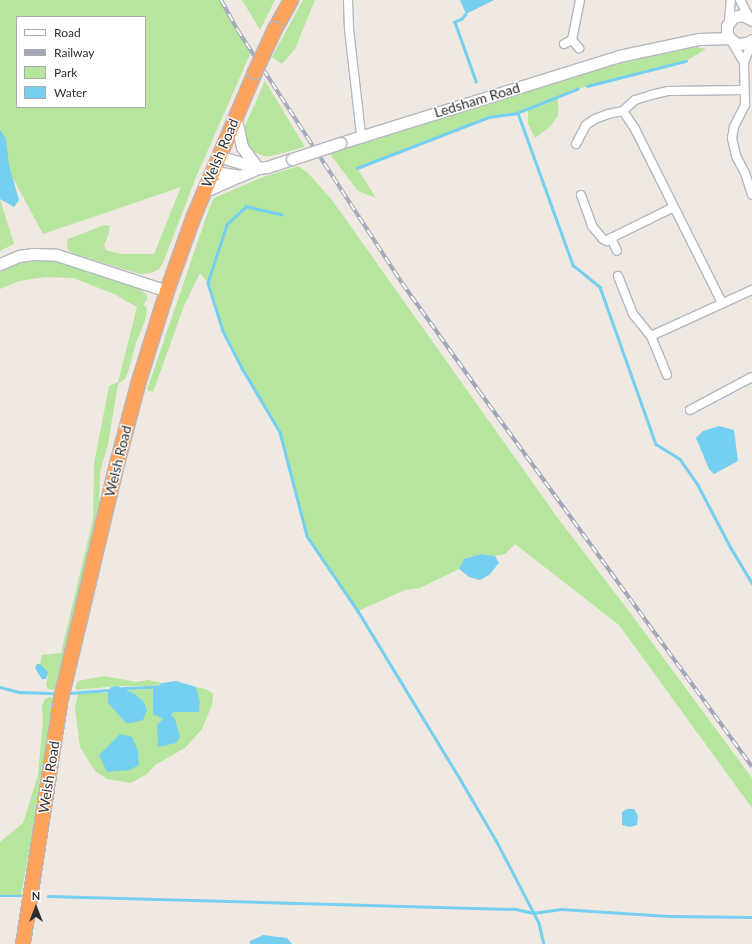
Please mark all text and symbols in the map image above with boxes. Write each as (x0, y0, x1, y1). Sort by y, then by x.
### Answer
legend (16, 16, 146, 108)
text: Road (54, 25, 81, 40)
text: Railway (54, 45, 94, 60)
text: Park (54, 65, 77, 80)
street label: Ledsham Road (432, 79, 522, 121)
text: Water (54, 85, 87, 100)
street label: Welsh Road (198, 116, 242, 190)
street label: Welsh Road (101, 424, 135, 498)
street label: Welsh Road (35, 740, 63, 814)
north arrow (16, 888, 56, 928)
text: N (32, 889, 40, 902)

